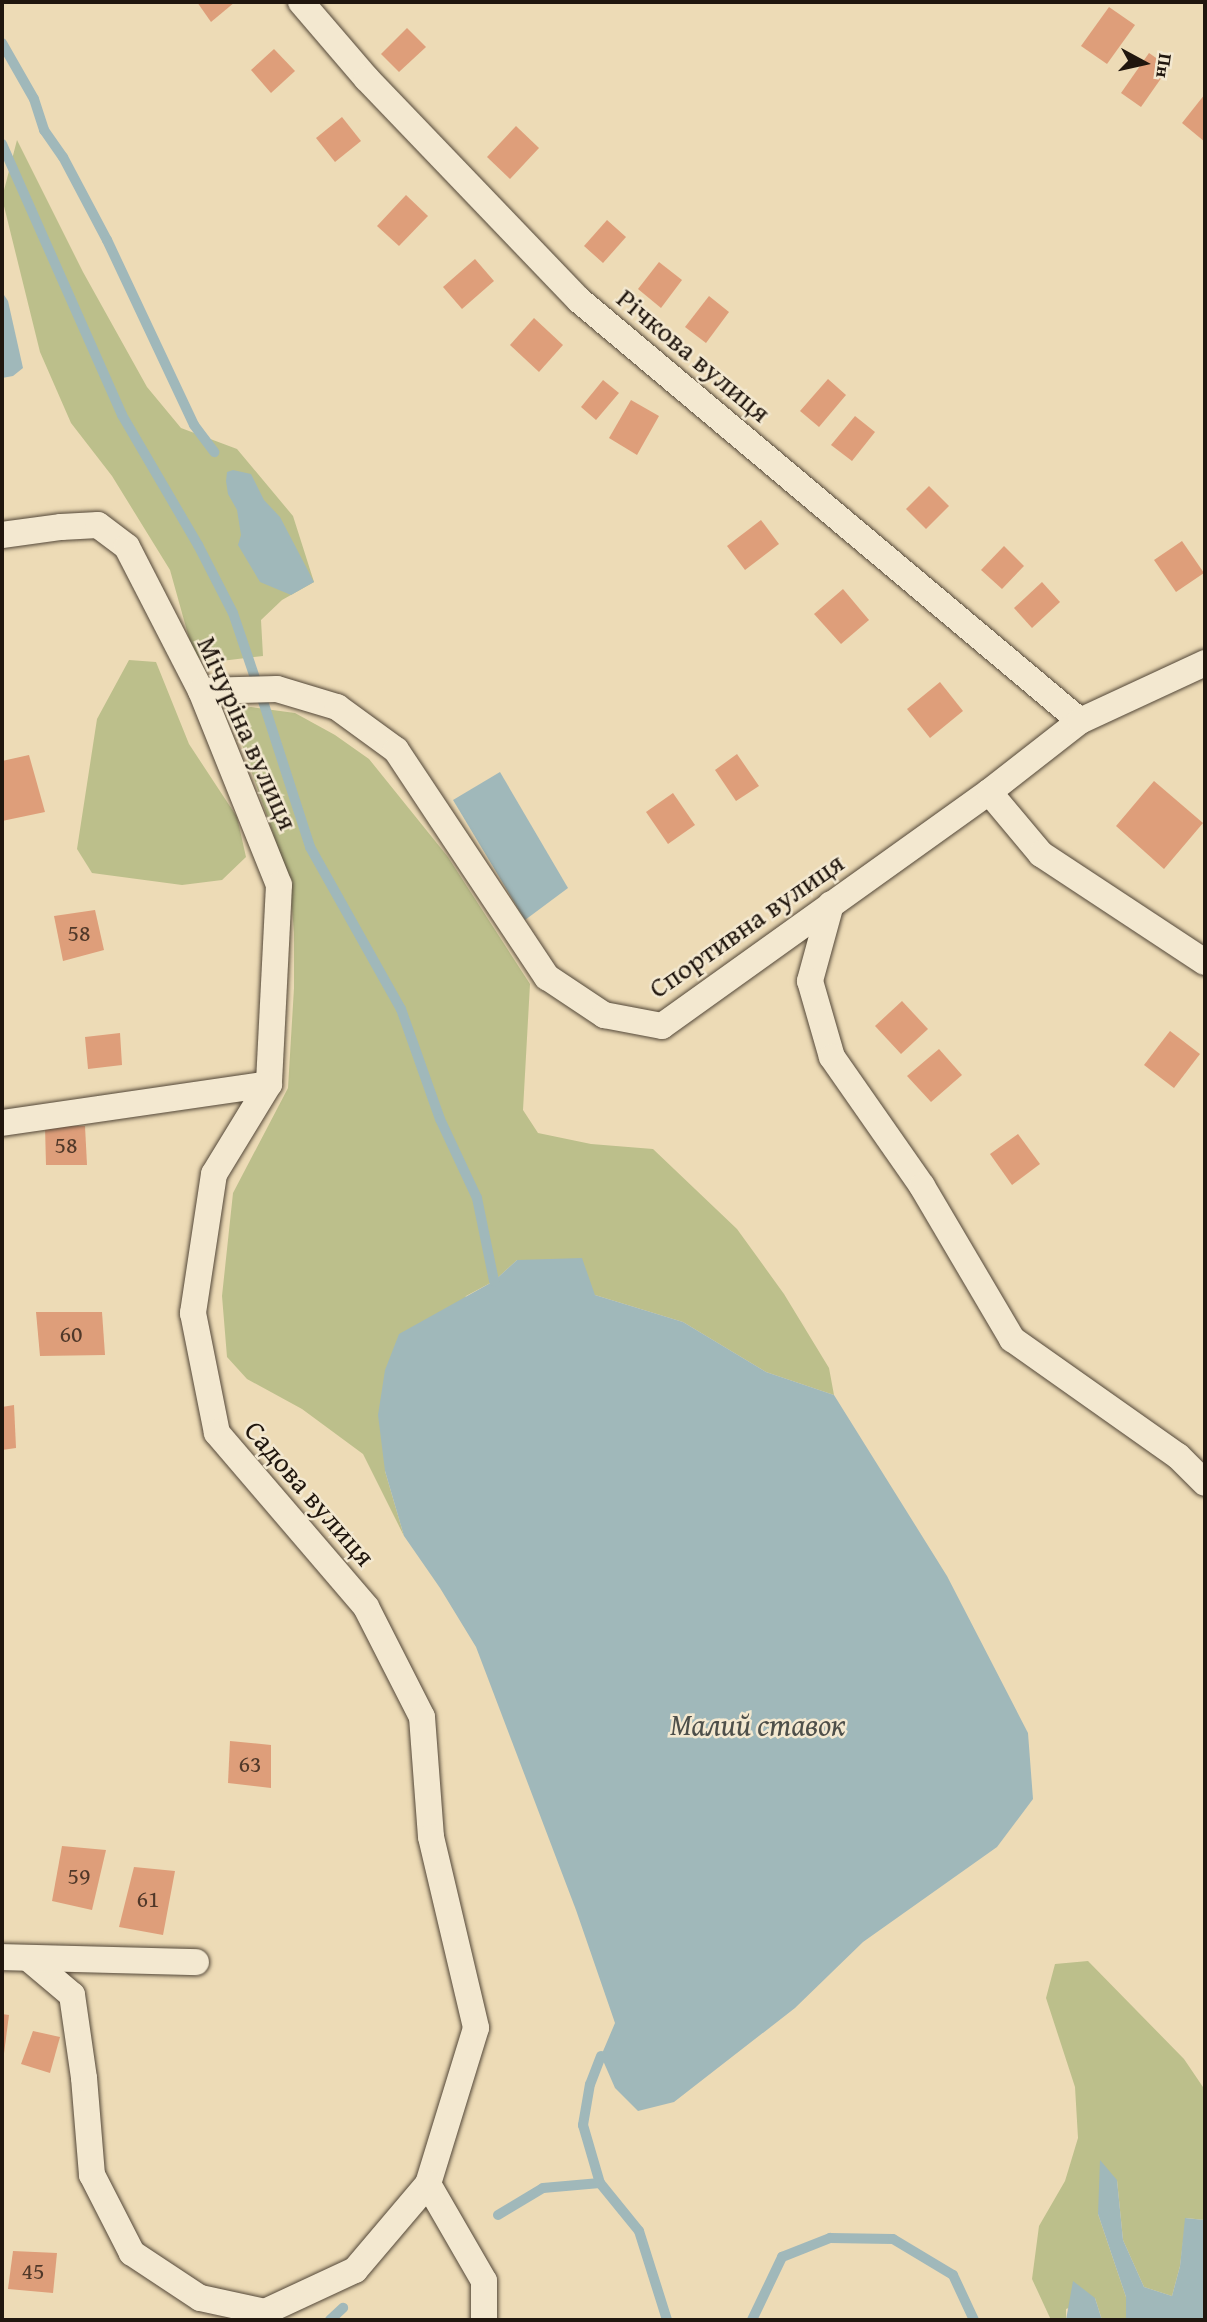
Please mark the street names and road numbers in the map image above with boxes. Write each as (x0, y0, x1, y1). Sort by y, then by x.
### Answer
street label: Річкова вулиця (610, 281, 778, 429)
street label: Мічуріна вулиця (190, 631, 306, 835)
street label: Спортивна вулиця (642, 845, 850, 1005)
street label: Садова вулиця (238, 1414, 382, 1572)

